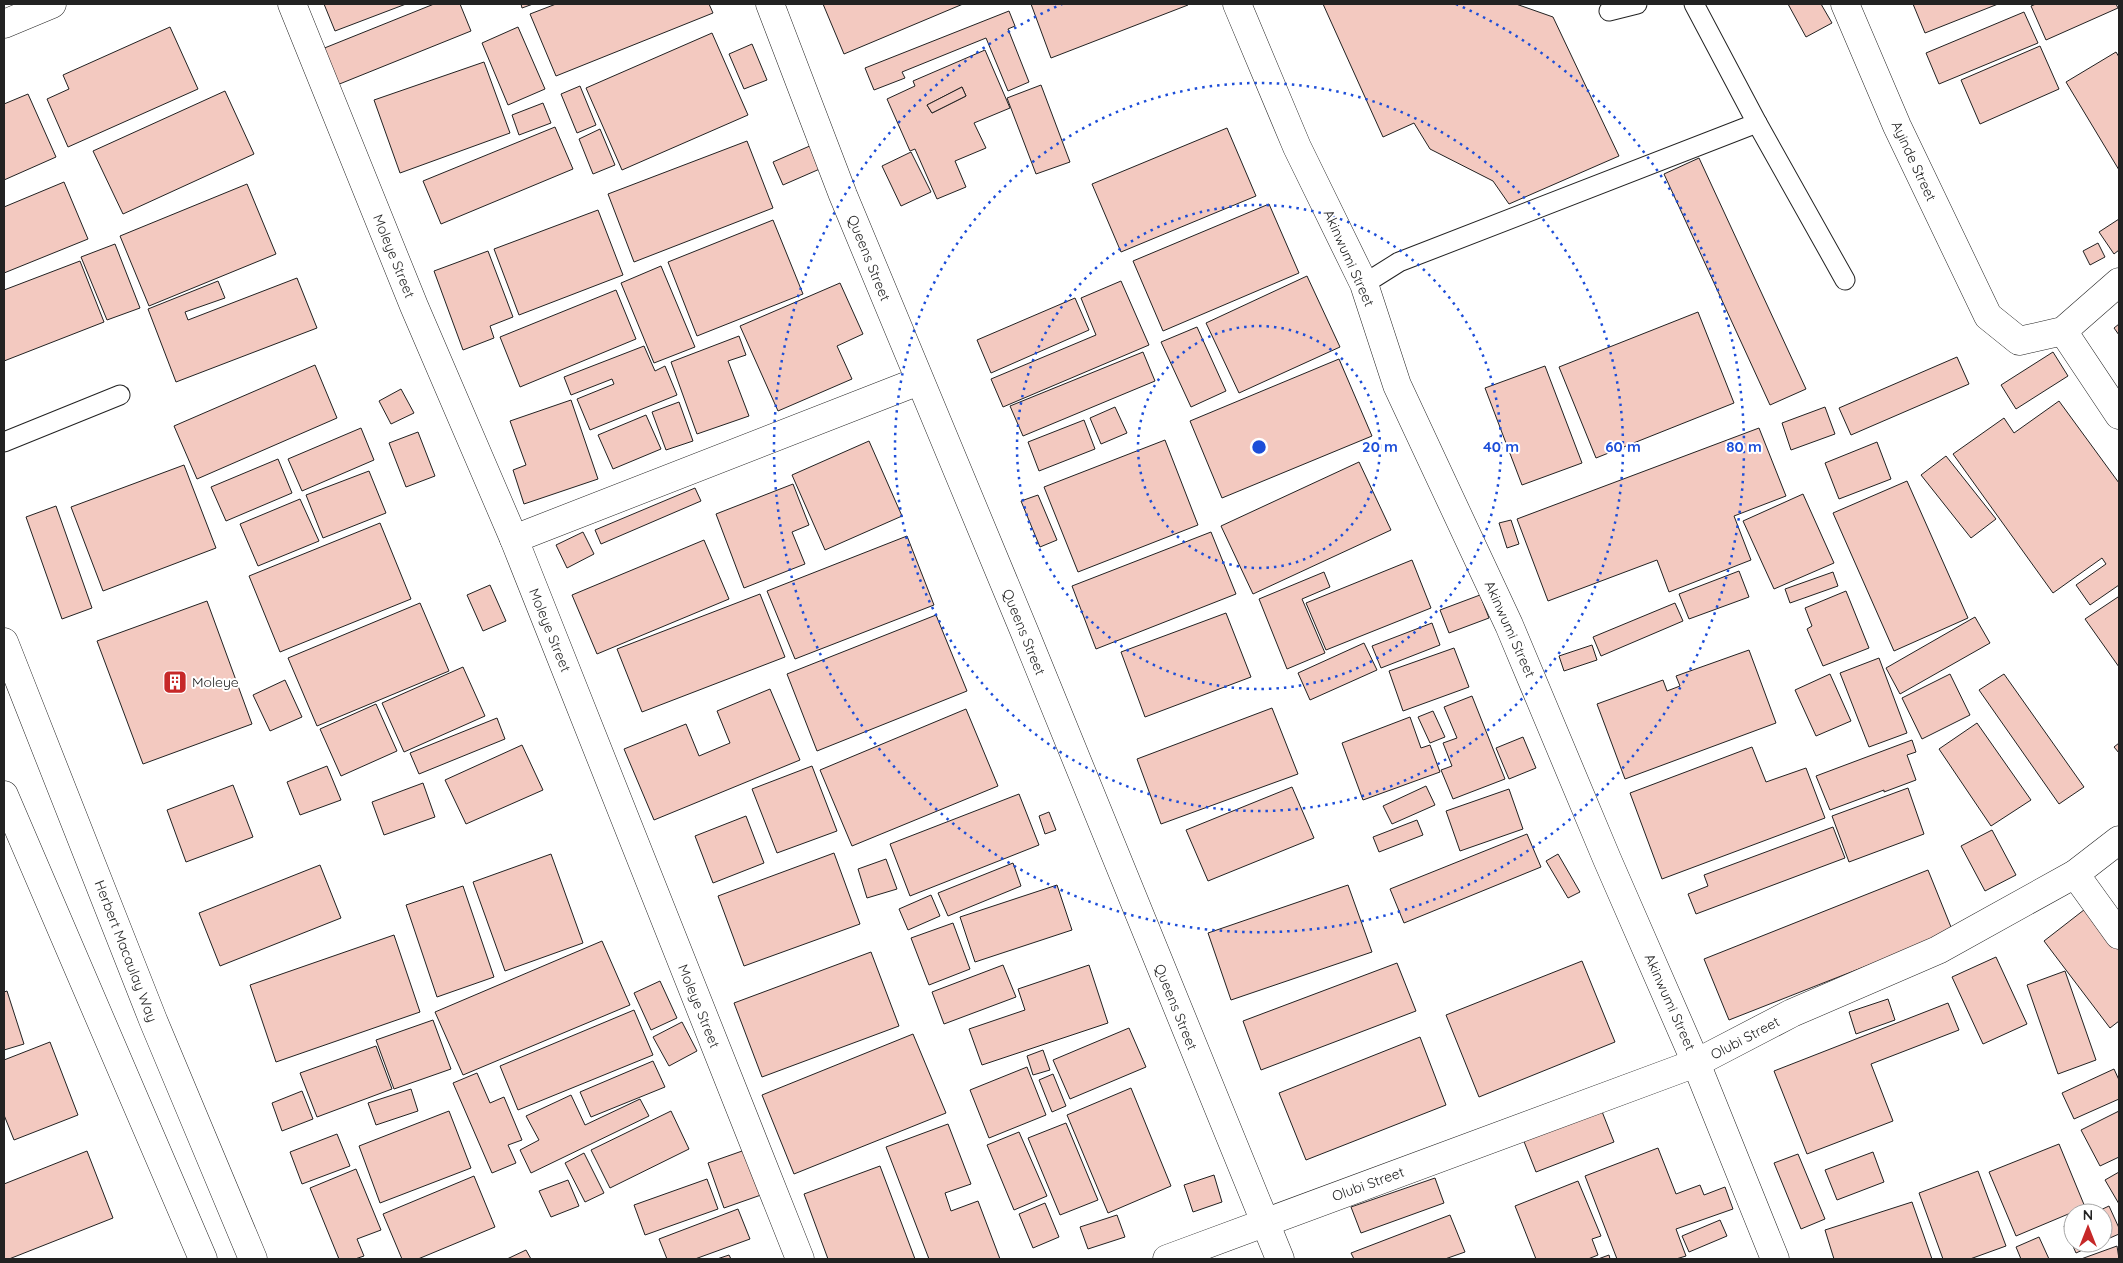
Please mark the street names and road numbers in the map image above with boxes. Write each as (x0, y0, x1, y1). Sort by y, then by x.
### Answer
street label: Ayinde Street (1888, 118, 1940, 204)
street label: Akinwumi Street (1320, 207, 1378, 309)
street label: Moleye Street (369, 211, 419, 301)
street label: Queens Street (844, 212, 895, 304)
street label: Akinwumi Street (1481, 578, 1539, 680)
street label: Moleye Street (525, 585, 575, 675)
street label: Queens Street (999, 586, 1050, 678)
street label: Herbert Macaulay Way (91, 877, 161, 1025)
street label: Akinwumi Street (1641, 951, 1699, 1053)
street label: Moleye Street (674, 961, 724, 1051)
street label: Queens Street (1151, 961, 1202, 1053)
street label: Olubi Street (1707, 1012, 1783, 1064)
street label: Olubi Street (1329, 1163, 1407, 1205)

